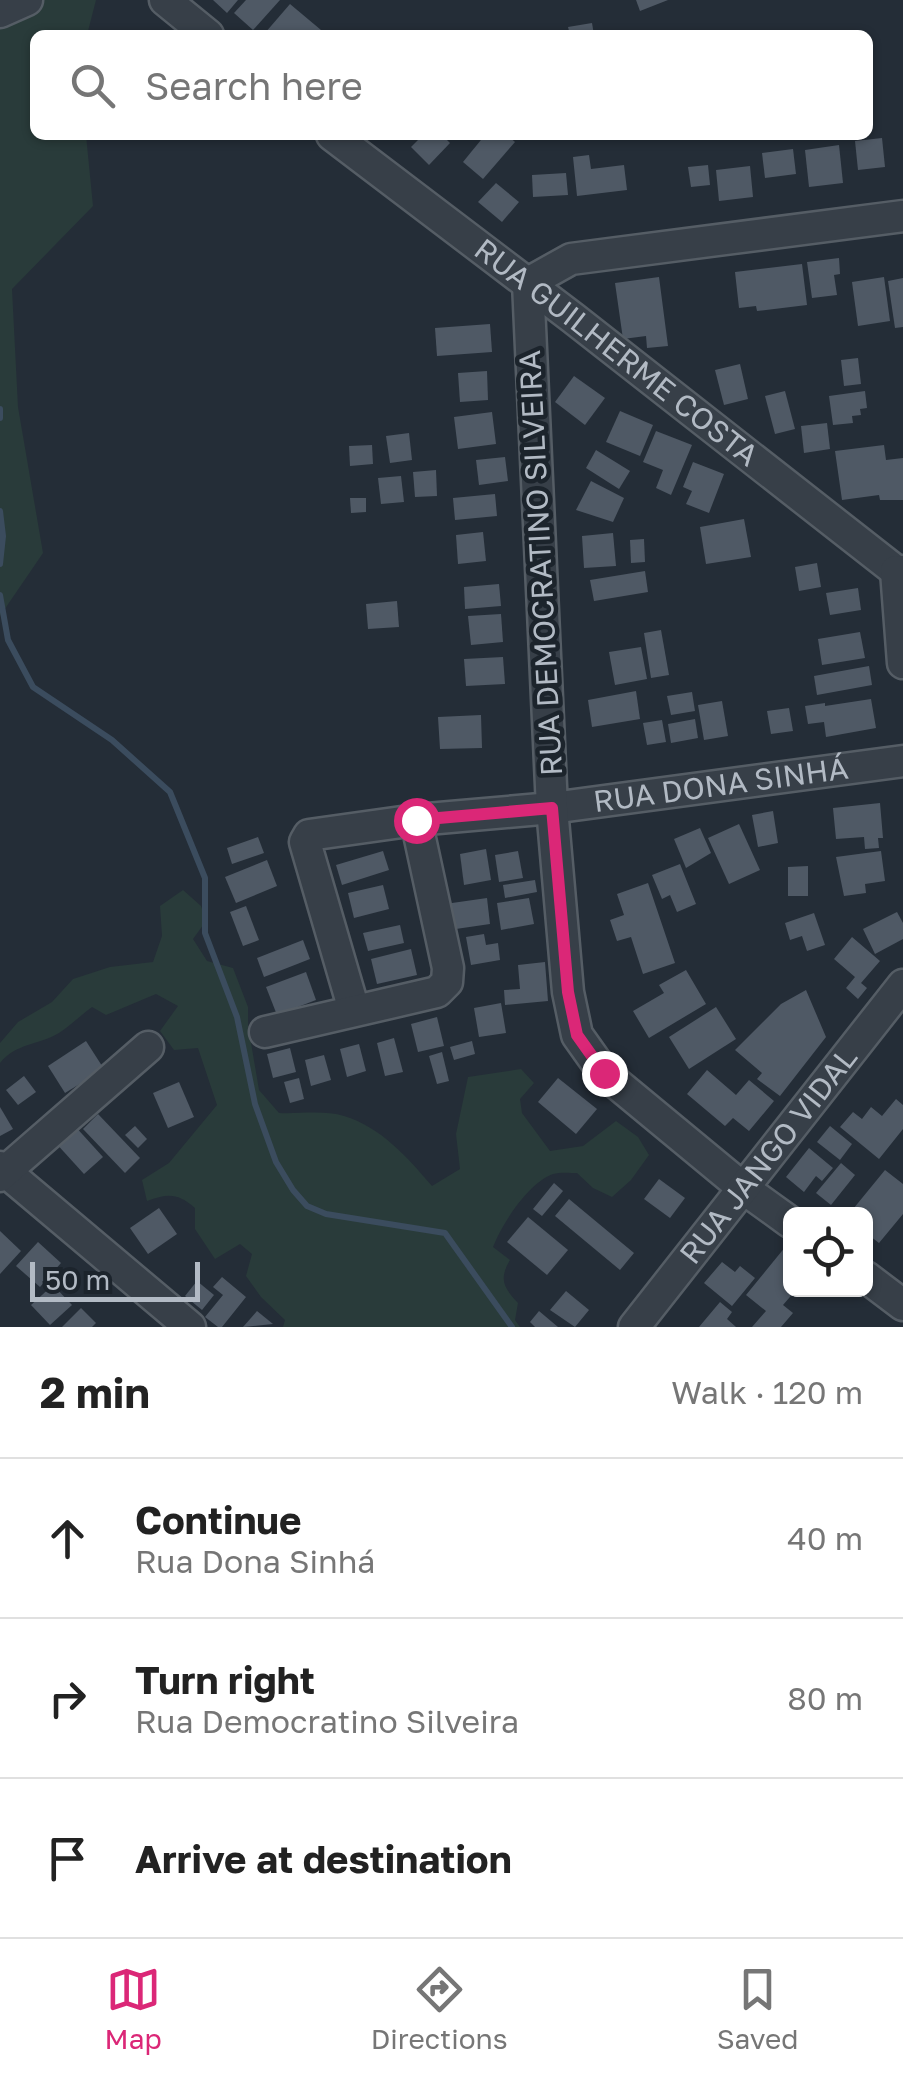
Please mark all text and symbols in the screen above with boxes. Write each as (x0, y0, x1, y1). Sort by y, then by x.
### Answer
search box (30, 30, 873, 140)
icon: search (65, 58, 120, 113)
text: Search here (145, 63, 363, 108)
street label: RUA GUILHERME COSTA (468, 231, 766, 473)
street label: RUA DEMOCRATINO SILVEIRA (511, 349, 569, 777)
street label: RUA DONA SINHÁ (591, 750, 850, 819)
route start (394, 798, 440, 844)
street label: RUA JANGO VIDAL (672, 1040, 864, 1270)
route end (582, 1051, 628, 1097)
map controls (783, 1207, 873, 1297)
button: locate (783, 1207, 873, 1297)
scale bar (30, 1257, 200, 1302)
text: 50 m (45, 1263, 110, 1296)
text: 2 min (40, 1367, 150, 1417)
text: Walk · 120 m (671, 1373, 863, 1411)
text: Continue (135, 1497, 301, 1542)
icon: ahead (40, 1511, 95, 1566)
text: 40 m (787, 1519, 863, 1557)
text: Rua Dona Sinhá (135, 1542, 375, 1580)
text: Turn right (135, 1657, 315, 1702)
icon: right (40, 1671, 95, 1726)
text: 80 m (787, 1679, 863, 1717)
text: Rua Democratino Silveira (135, 1702, 519, 1740)
icon: arrive (40, 1831, 95, 1886)
text: Arrive at destination (135, 1836, 512, 1881)
tab: Map (105, 1962, 162, 2055)
tab: Directions (371, 1962, 508, 2055)
tab: Saved (717, 1962, 798, 2055)

